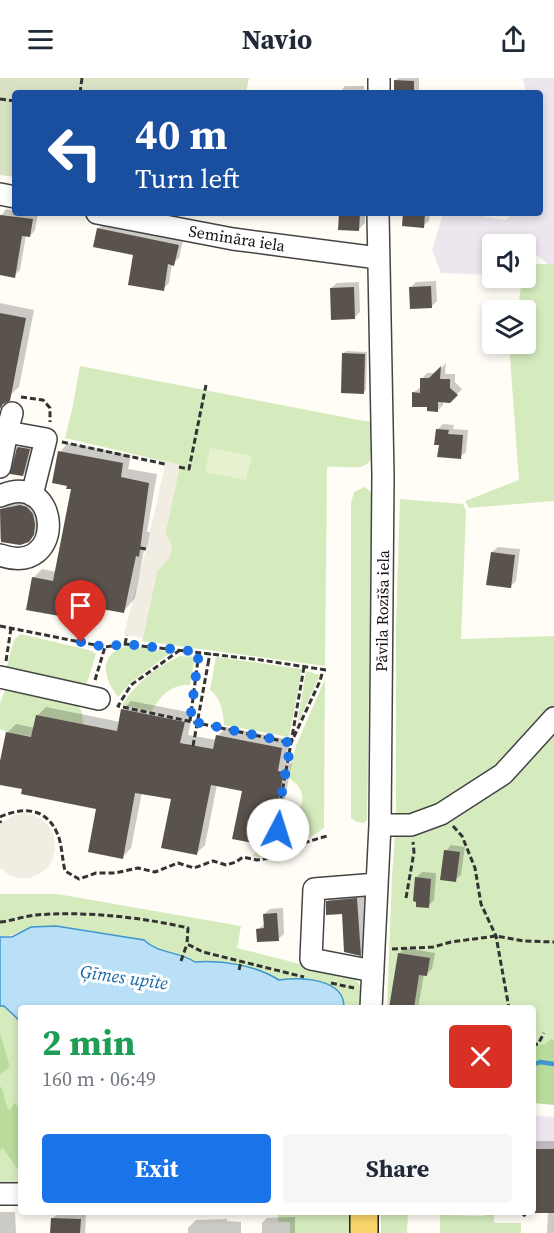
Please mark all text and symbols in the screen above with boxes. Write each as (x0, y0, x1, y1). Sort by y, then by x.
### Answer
text: Navio (242, 21, 312, 58)
icon: menu (24, 23, 57, 56)
icon: share (497, 23, 530, 56)
text: 40 m (135, 105, 228, 163)
icon: left (36, 114, 114, 192)
text: Turn left (135, 160, 239, 197)
street label: Semināra iela (187, 220, 288, 257)
map controls (482, 234, 536, 354)
button: sound (482, 234, 536, 288)
button: layers (482, 300, 536, 354)
street label: Pāvila Rozīša iela (370, 549, 394, 672)
pin (55, 580, 106, 642)
icon: arrive (64, 589, 97, 622)
position arrow (246, 798, 310, 862)
water label: Ģīmes upīte (79, 958, 170, 996)
text: 2 min (42, 1018, 135, 1067)
button: close (449, 1025, 512, 1088)
text: 160 m · 06:49 (42, 1065, 156, 1093)
button: Exit (42, 1134, 271, 1203)
button: Share (283, 1134, 512, 1203)

